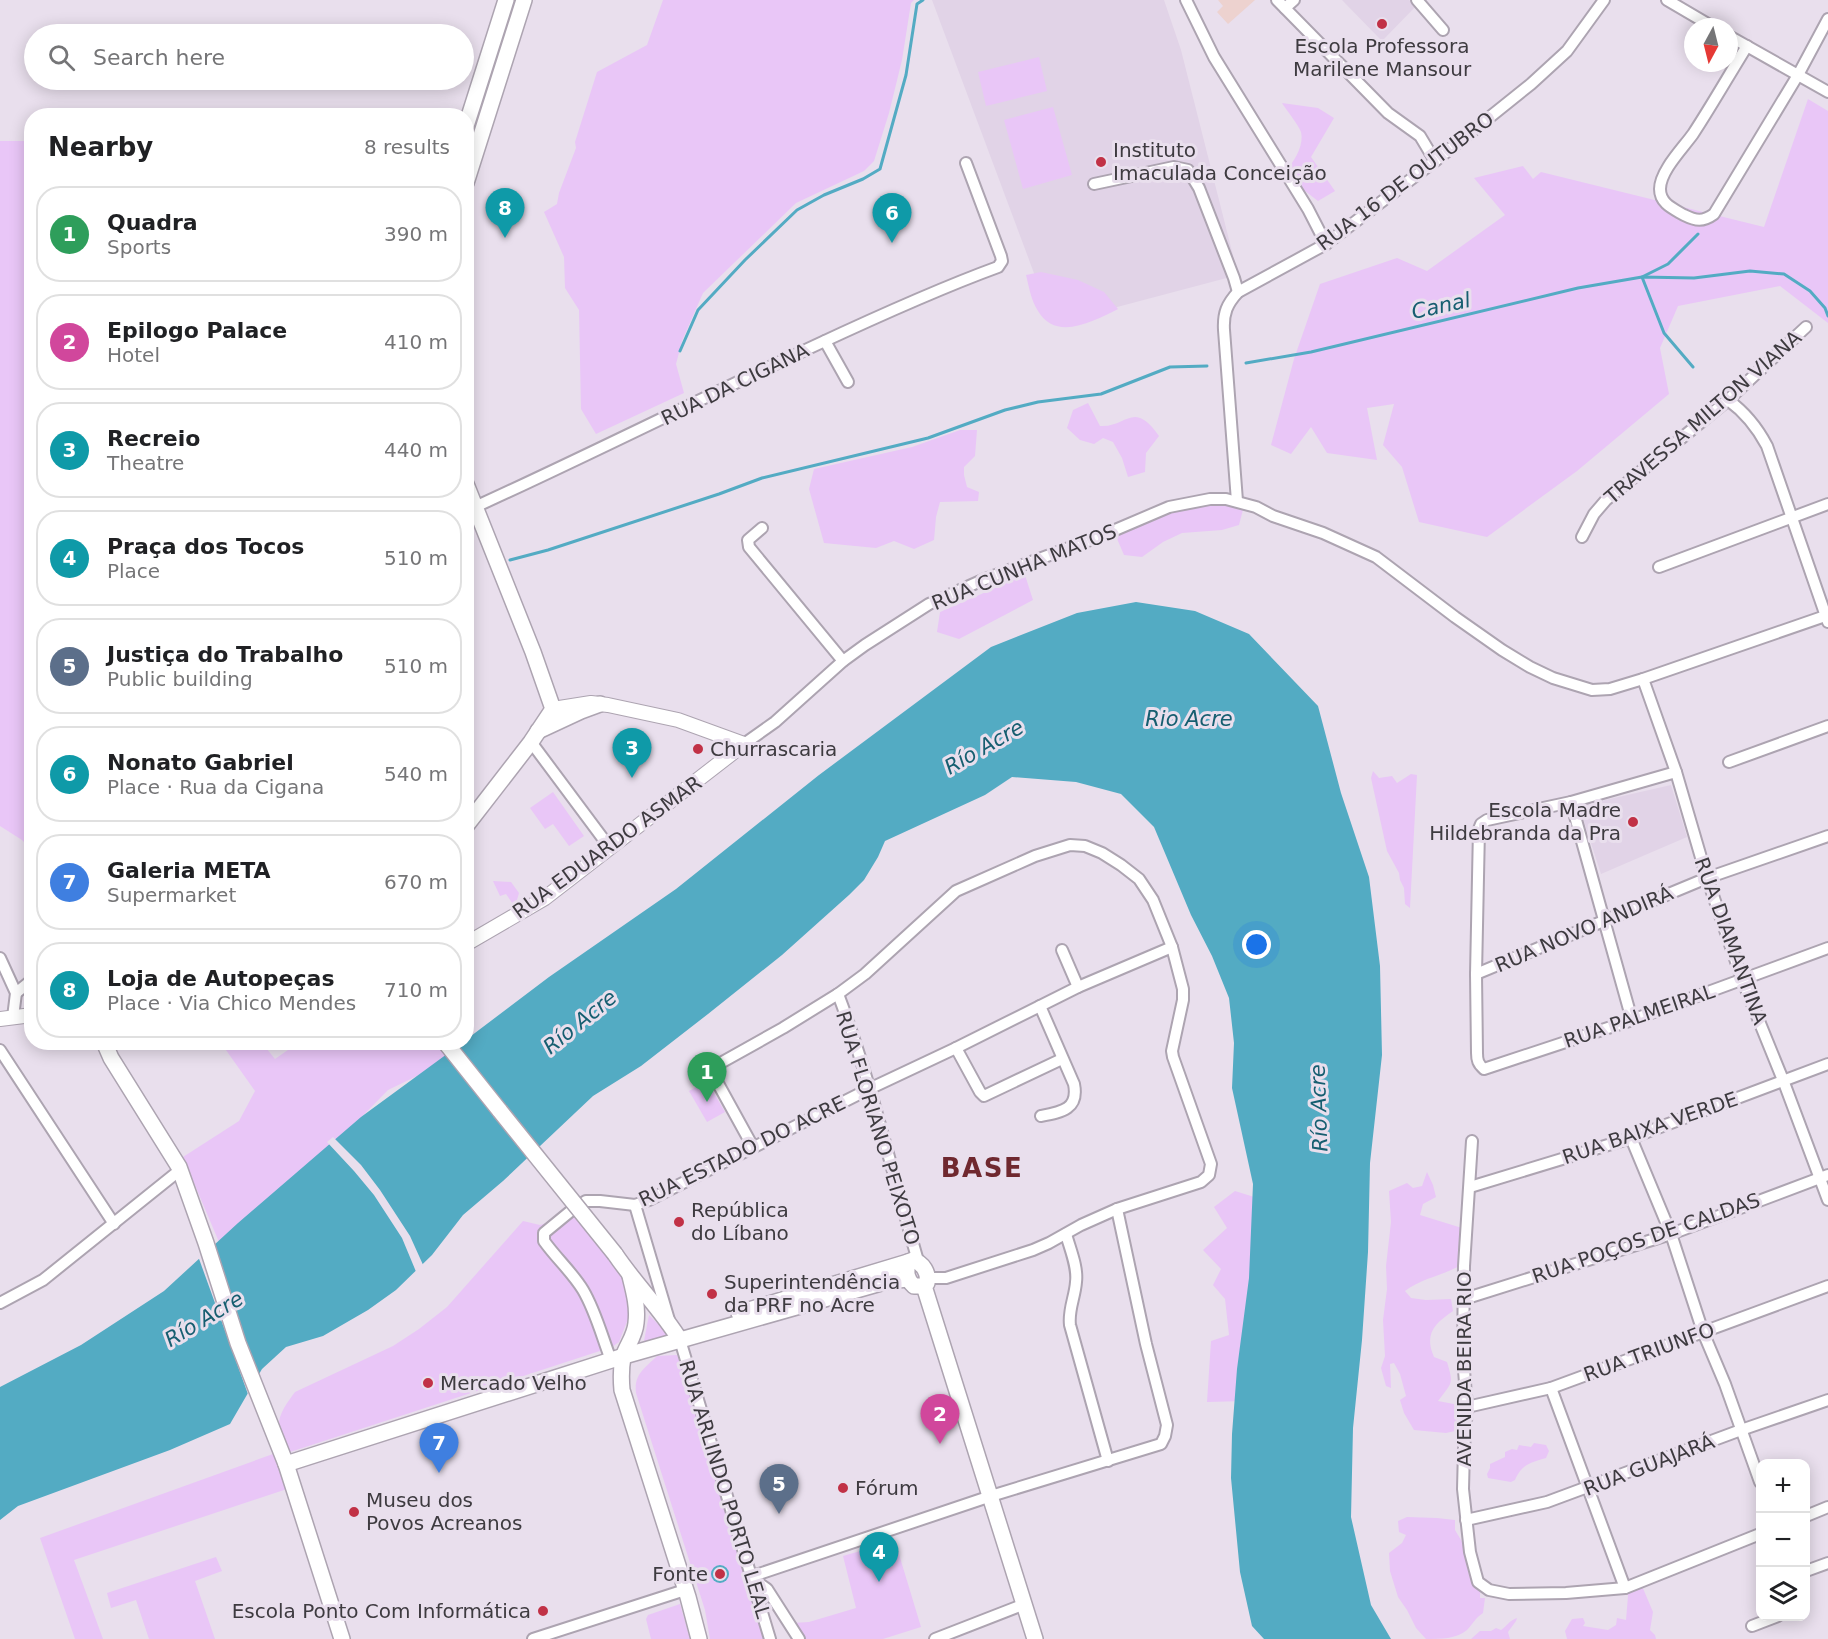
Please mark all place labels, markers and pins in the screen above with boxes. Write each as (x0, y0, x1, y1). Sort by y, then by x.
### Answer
marker: Escola Professora Marilene Mansour (1375, 17, 1389, 31)
place label: Escola Professora Marilene Mansour (1293, 34, 1472, 81)
place label: Instituto Imaculada Conceição (1113, 138, 1327, 185)
marker: Instituto Imaculada Conceição (1094, 155, 1108, 169)
pin: 8 (486, 188, 524, 238)
pin: 6 (872, 194, 912, 243)
pin: 3 (612, 728, 652, 778)
place label: Churrascaria (710, 737, 837, 761)
marker: Churrascaria (691, 742, 705, 756)
place label: Escola Madre Hildebranda da Pra (1429, 798, 1621, 845)
marker: Escola Madre Hildebranda da Pra (1626, 815, 1640, 829)
pin: 1 (688, 1052, 726, 1102)
place label: República do Líbano (691, 1198, 789, 1245)
marker: República do Líbano (672, 1215, 686, 1229)
place label: Superintendência da PRF no Acre (724, 1270, 900, 1317)
marker: Superintendência da PRF no Acre (705, 1287, 719, 1301)
place label: Mercado Velho (440, 1371, 587, 1395)
marker: Mercado Velho (421, 1376, 435, 1390)
pin: 2 (920, 1394, 960, 1444)
pin: 7 (420, 1424, 458, 1473)
pin: 5 (760, 1464, 798, 1514)
place label: Fórum (855, 1476, 918, 1500)
marker: Fórum (836, 1481, 850, 1495)
place label: Museu dos Povos Acreanos (366, 1488, 522, 1535)
marker: Museu dos Povos Acreanos (347, 1505, 361, 1519)
pin: 4 (860, 1532, 898, 1582)
place label: Fonte (652, 1562, 708, 1586)
marker: Fonte (713, 1567, 727, 1581)
place label: Escola Ponto Com Informática (232, 1599, 531, 1623)
marker: Escola Ponto Com Informática (536, 1604, 550, 1618)

